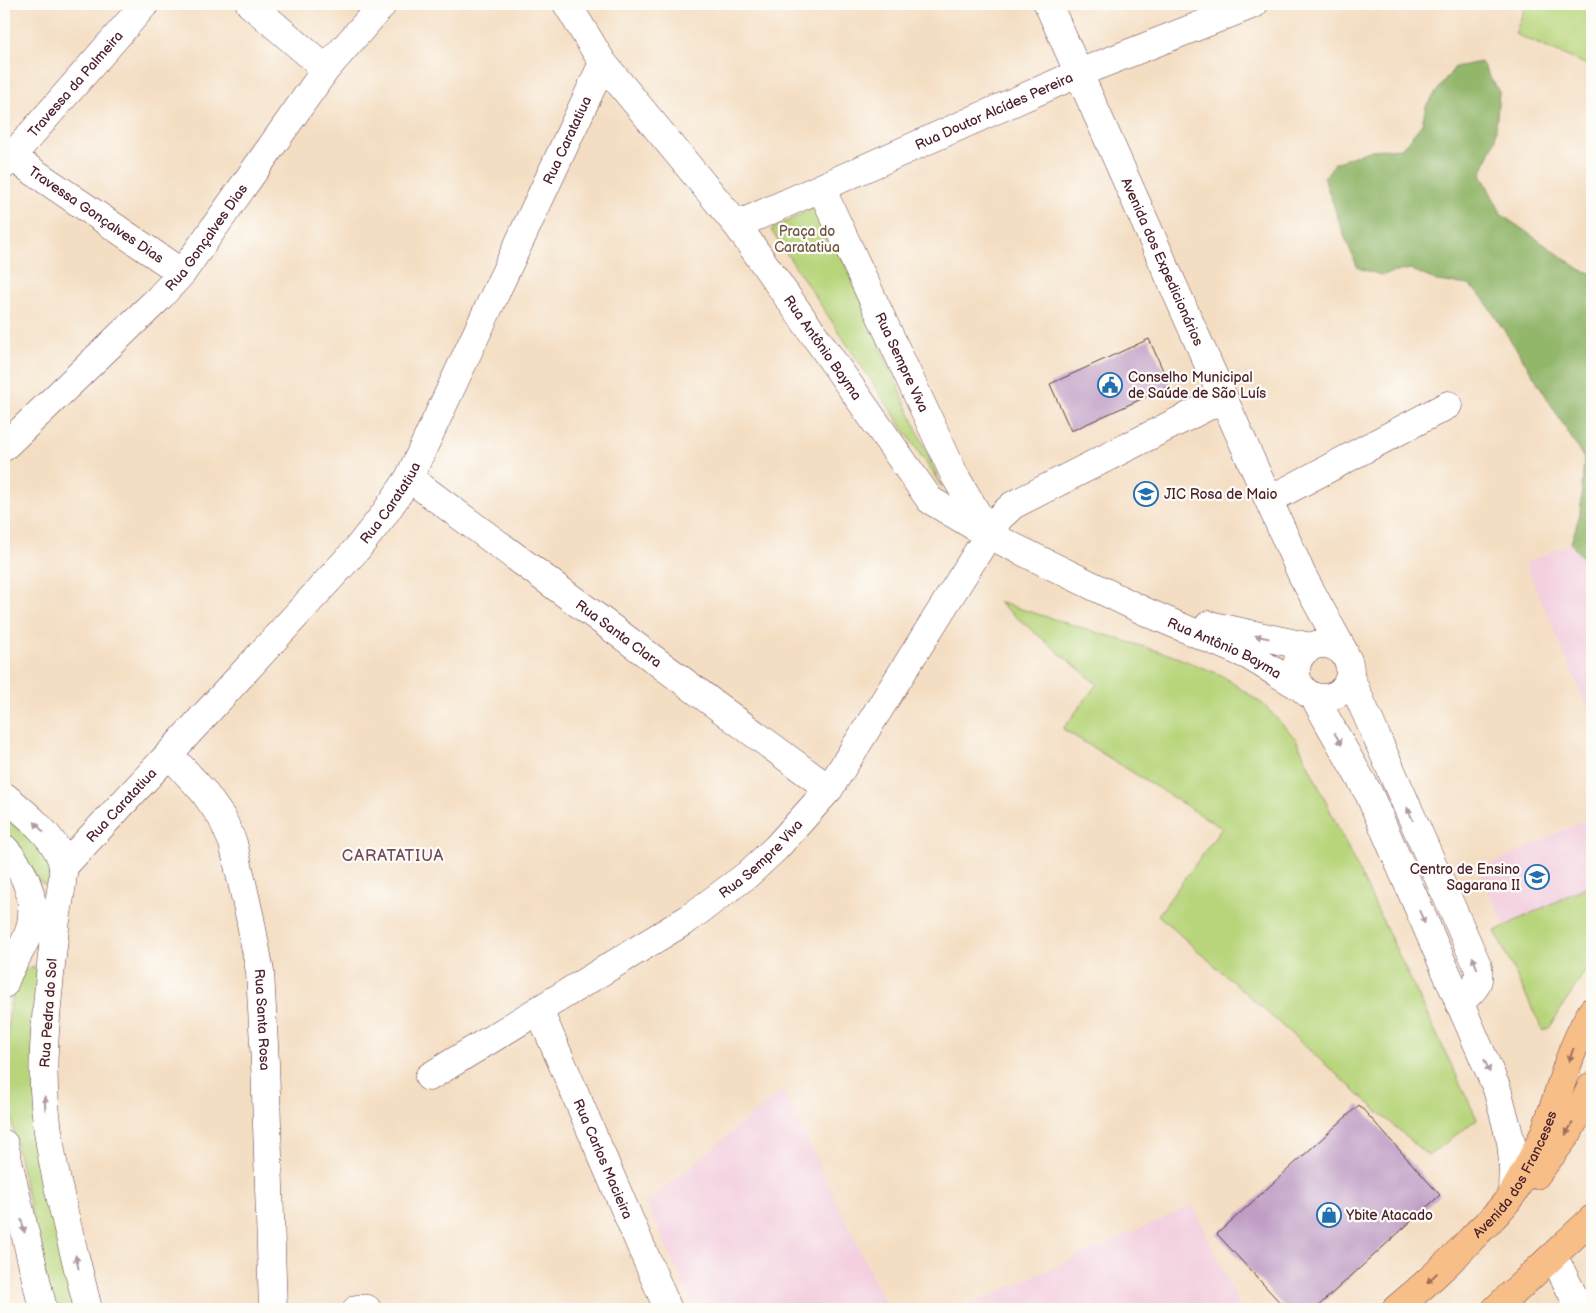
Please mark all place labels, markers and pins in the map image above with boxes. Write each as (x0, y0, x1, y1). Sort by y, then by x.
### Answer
place label: Conselho Municipal de Saúde de São Luís (1128, 369, 1266, 402)
public building icon: Conselho Municipal de Saúde de São Luís (1097, 372, 1123, 398)
school or university icon: JIC Rosa de Maio (1133, 481, 1159, 507)
place label: JIC Rosa de Maio (1164, 486, 1278, 503)
place label: Centro de Ensino Sagarana II (1410, 861, 1520, 894)
school or university icon: Centro de Ensino Sagarana II (1524, 864, 1550, 890)
shop icon: Ybite Atacado (1316, 1202, 1342, 1228)
place label: Ybite Atacado (1345, 1207, 1433, 1224)

